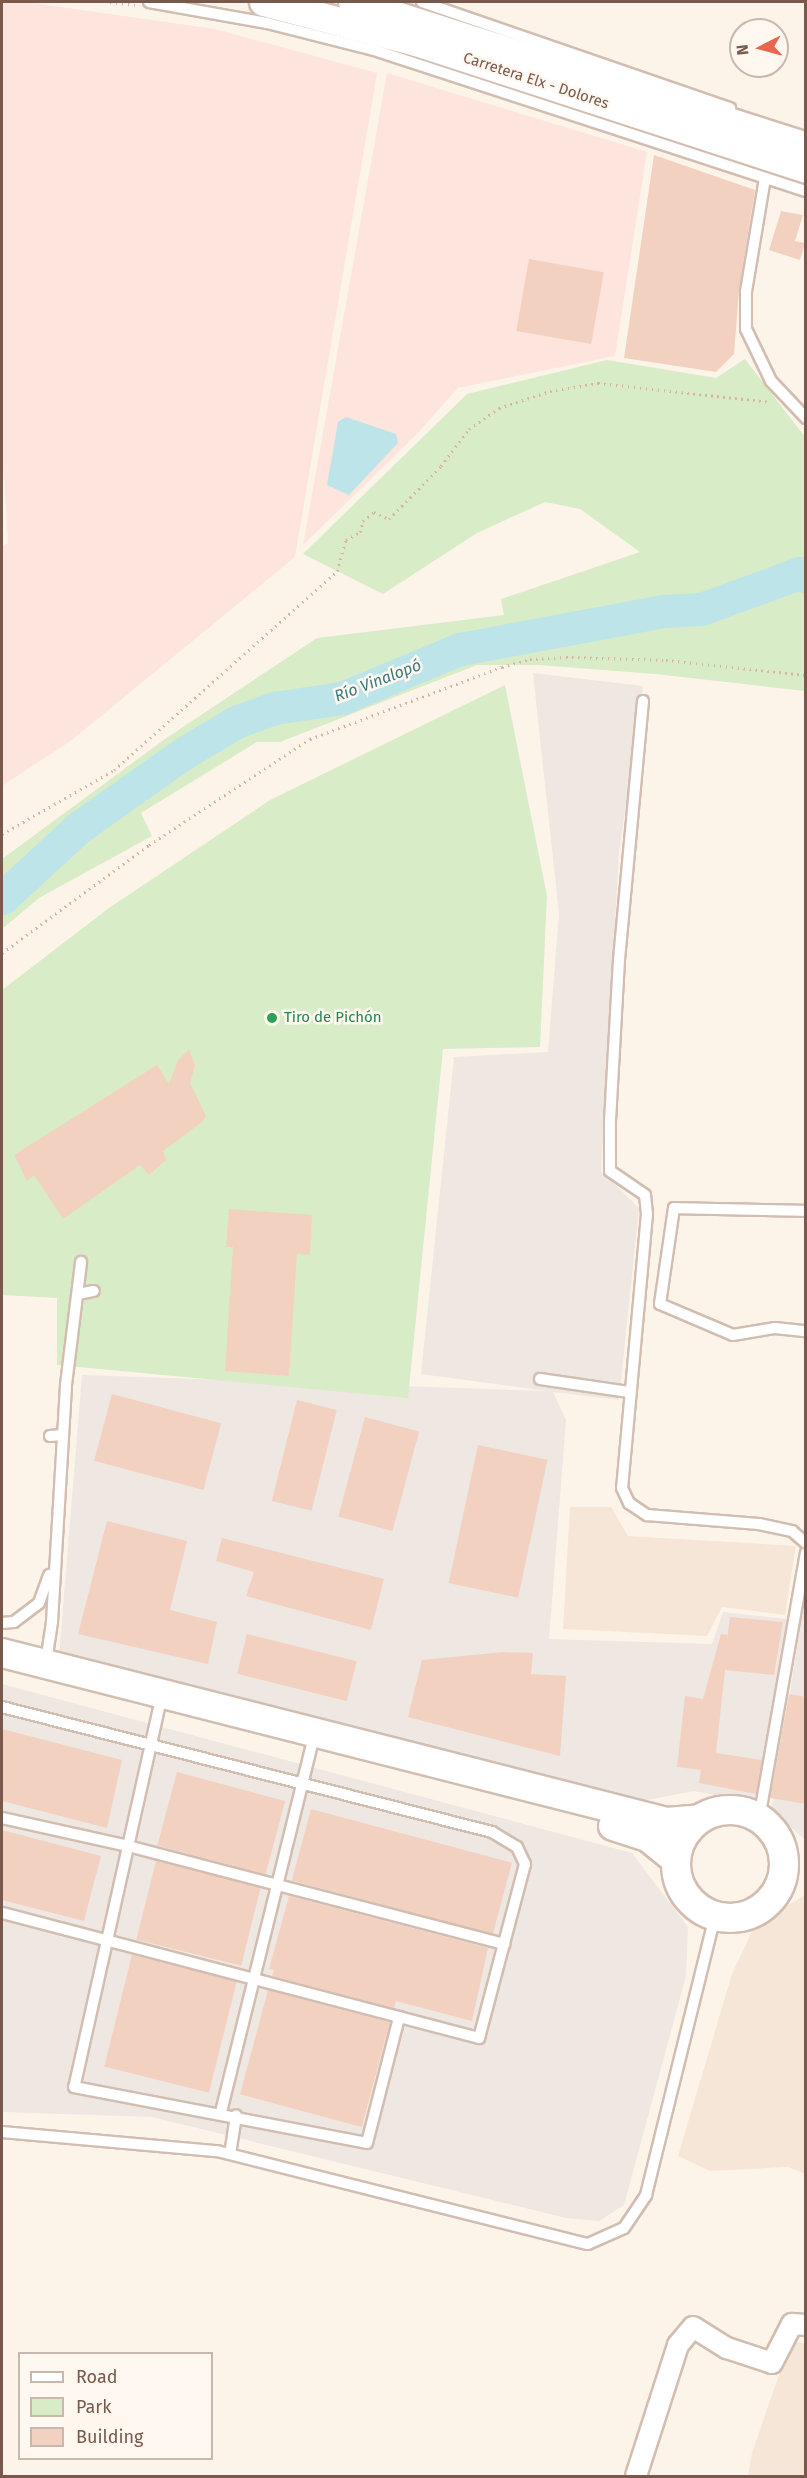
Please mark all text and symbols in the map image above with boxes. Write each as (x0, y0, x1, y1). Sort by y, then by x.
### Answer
north arrow (729, 18, 789, 78)
text: N (733, 43, 753, 56)
street label: Carretera Elx - Dolores (461, 49, 611, 113)
water label: Río Vinalopó (332, 656, 424, 706)
place label: Tiro de Pichón (284, 1009, 382, 1027)
marker: Tiro de Pichón (265, 1011, 279, 1025)
legend (18, 2352, 213, 2460)
text: Road (76, 2366, 118, 2388)
text: Park (76, 2396, 111, 2418)
text: Building (76, 2426, 143, 2448)

